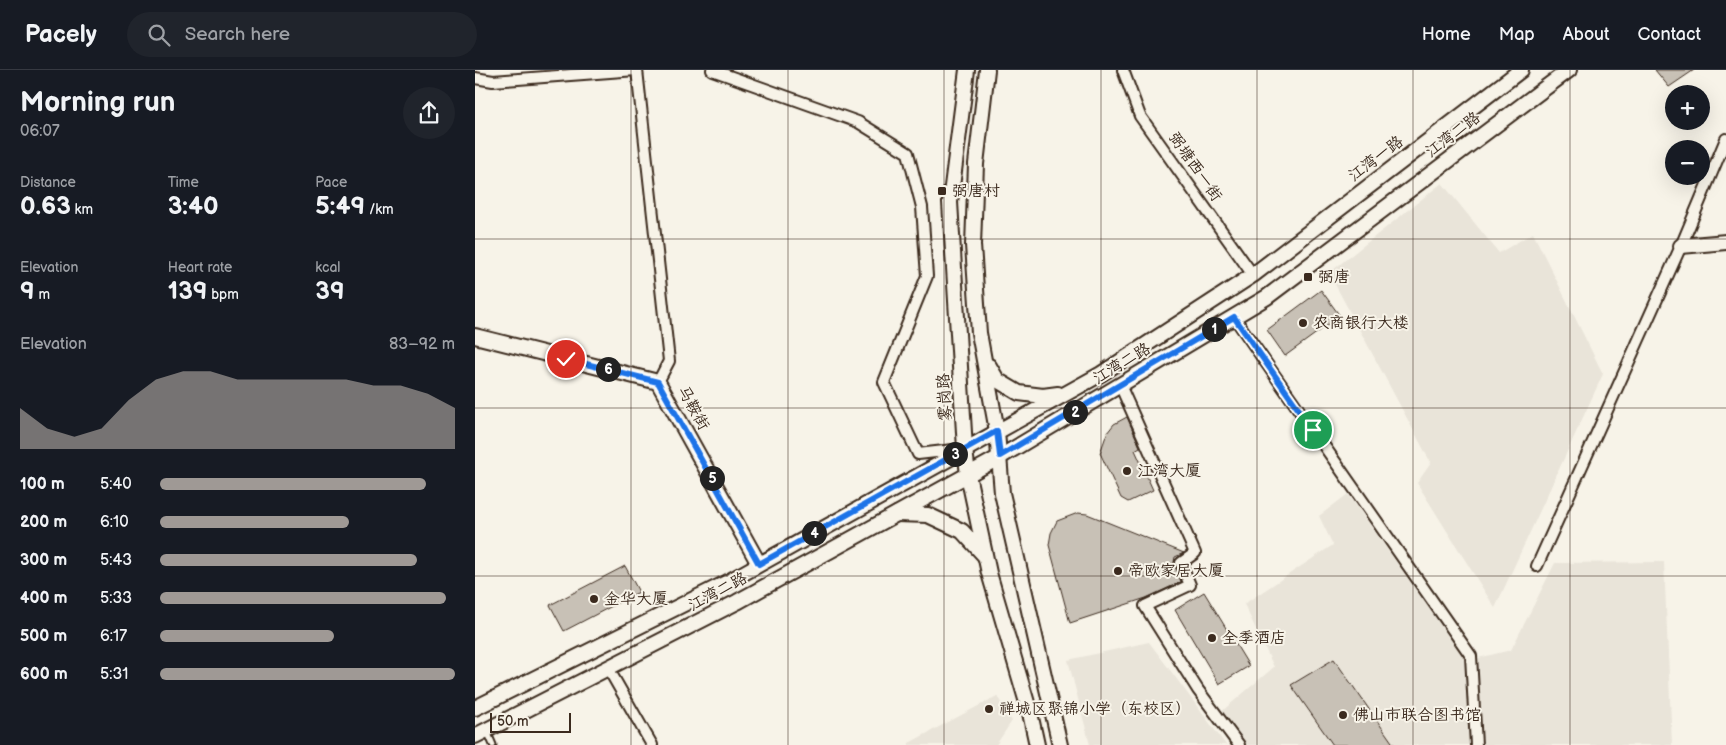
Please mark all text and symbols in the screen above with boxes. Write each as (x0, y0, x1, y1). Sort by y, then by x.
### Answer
search box (127, 12, 477, 57)
text: Pacely (25, 20, 97, 49)
icon: search (145, 21, 173, 49)
text: Search here (185, 23, 290, 46)
text: Home (1422, 24, 1471, 45)
text: Map (1499, 24, 1535, 45)
text: About (1563, 24, 1610, 45)
text: Contact (1638, 24, 1701, 45)
map controls (1665, 85, 1710, 185)
button: + (1665, 85, 1710, 130)
text: Morning run (20, 86, 175, 119)
button: share (403, 87, 455, 139)
street label: 江湾二路 (1422, 108, 1484, 162)
text: 06:07 (20, 122, 60, 141)
street label: 弼塘西一街 (1164, 129, 1226, 205)
street label: 江湾一路 (1345, 132, 1407, 186)
button: − (1665, 140, 1710, 185)
text: Distance (20, 174, 76, 191)
text: Time (168, 174, 199, 191)
text: Pace (315, 174, 347, 191)
place label: 弼唐村 (952, 182, 1000, 201)
marker: 弼唐村 (936, 185, 948, 197)
text: 0.63 (20, 191, 71, 222)
text: 3:40 (168, 191, 219, 222)
text: 5:49 (315, 191, 365, 222)
text: km (71, 201, 93, 218)
text: /km (365, 201, 394, 218)
text: Elevation (20, 259, 78, 276)
text: Heart rate (168, 259, 232, 276)
text: kcal (315, 259, 340, 276)
place label: 弼唐 (1318, 268, 1350, 287)
marker: 弼唐 (1302, 271, 1314, 283)
text: 9 (20, 276, 35, 307)
text: 139 (168, 276, 207, 307)
text: 39 (315, 276, 345, 307)
text: m (35, 286, 50, 303)
text: bpm (207, 286, 239, 303)
place label: 农商银行大楼 (1313, 314, 1409, 333)
pin: 1 (1201, 316, 1227, 342)
marker: 农商银行大楼 (1297, 317, 1309, 329)
text: 1 (1212, 321, 1217, 338)
text: Elevation (20, 335, 87, 354)
text: 83–92 m (389, 335, 455, 354)
pin (545, 338, 587, 380)
street label: 江湾二路 (1090, 339, 1154, 389)
icon: check (552, 345, 580, 373)
pin: 6 (595, 356, 621, 382)
text: 6 (604, 361, 613, 378)
street label: 雾岗路 (934, 373, 956, 421)
street label: 马鞍街 (673, 382, 713, 434)
pin: 2 (1063, 400, 1087, 424)
text: 2 (1071, 404, 1080, 421)
pin (1292, 409, 1334, 451)
icon: arrive (1299, 416, 1327, 444)
pin: 3 (943, 442, 967, 466)
text: 3 (951, 446, 960, 463)
place label: 江湾大厦 (1137, 462, 1201, 481)
marker: 江湾大厦 (1121, 465, 1133, 477)
pin: 5 (699, 466, 725, 490)
text: 5 (708, 470, 717, 487)
text: 100 m (20, 475, 65, 494)
text: 5:40 (100, 475, 132, 494)
text: 200 m (20, 513, 67, 532)
text: 6:10 (100, 513, 129, 532)
pin: 4 (801, 520, 827, 546)
text: 4 (810, 525, 819, 542)
text: 300 m (20, 551, 67, 570)
text: 5:43 (100, 551, 132, 570)
place label: 帝欧家居大厦 (1128, 562, 1224, 581)
marker: 帝欧家居大厦 (1112, 565, 1124, 577)
street label: 江湾二路 (685, 569, 751, 615)
text: 400 m (20, 589, 67, 608)
text: 5:33 (100, 589, 132, 608)
place label: 金华大厦 (604, 590, 668, 609)
marker: 金华大厦 (588, 593, 600, 605)
text: 500 m (20, 627, 67, 646)
text: 6:17 (100, 627, 127, 646)
place label: 全季酒店 (1222, 629, 1286, 648)
marker: 全季酒店 (1206, 632, 1218, 644)
text: 600 m (20, 665, 68, 684)
text: 5:31 (100, 665, 128, 684)
place label: 禅城区聚锦小学（东校区） (999, 700, 1191, 719)
marker: 禅城区聚锦小学（东校区） (983, 703, 995, 715)
place label: 佛山市联合图书馆 (1353, 706, 1481, 725)
marker: 佛山市联合图书馆 (1337, 709, 1349, 721)
scale bar (490, 710, 571, 733)
text: 50 m (497, 713, 529, 730)

